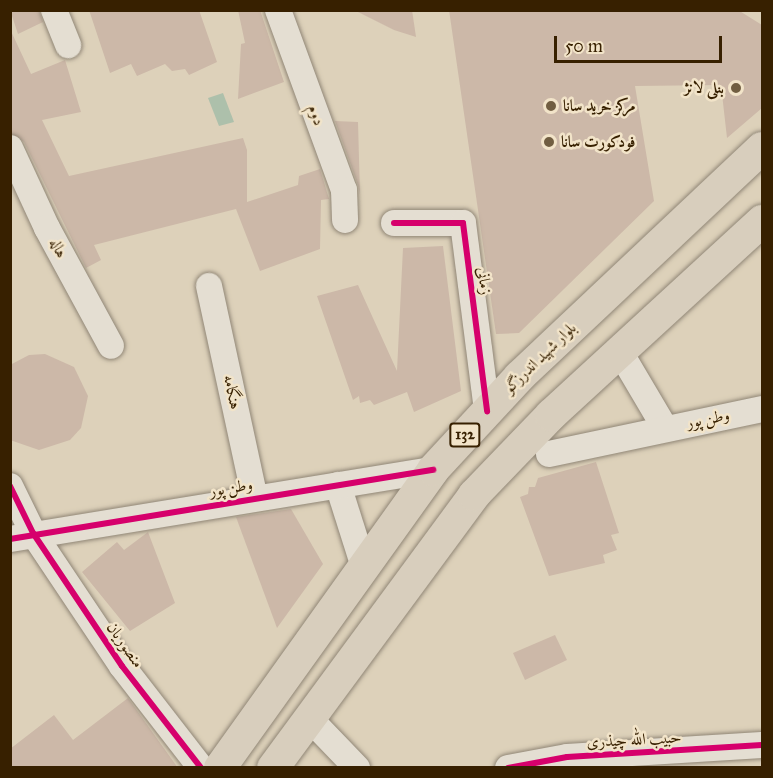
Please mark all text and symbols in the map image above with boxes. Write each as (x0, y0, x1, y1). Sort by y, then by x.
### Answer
scale bar (557, 24, 725, 62)
text: 50 m (565, 35, 603, 57)
place label: بنلی لانژ (684, 78, 724, 98)
marker: بنلی لانژ (729, 81, 743, 95)
place label: مرکز خرید سانا (563, 96, 635, 116)
marker: مرکز خرید سانا (544, 99, 558, 113)
street label: دوم (303, 102, 329, 128)
place label: فودکورت سانا (561, 132, 635, 152)
marker: فودکورت سانا (542, 135, 556, 149)
street label: هاله (45, 235, 71, 261)
street label: زمانی (473, 266, 495, 296)
street label: بلوار شهید اندرزگو (500, 319, 580, 397)
street label: هنگامه (219, 373, 245, 411)
street label: وطن پور (685, 405, 731, 433)
road number: 132 (448, 423, 482, 447)
street label: وطن پور (208, 475, 254, 501)
street label: منصوریان (102, 618, 148, 672)
street label: حبیب الله چیذری (586, 728, 682, 752)

